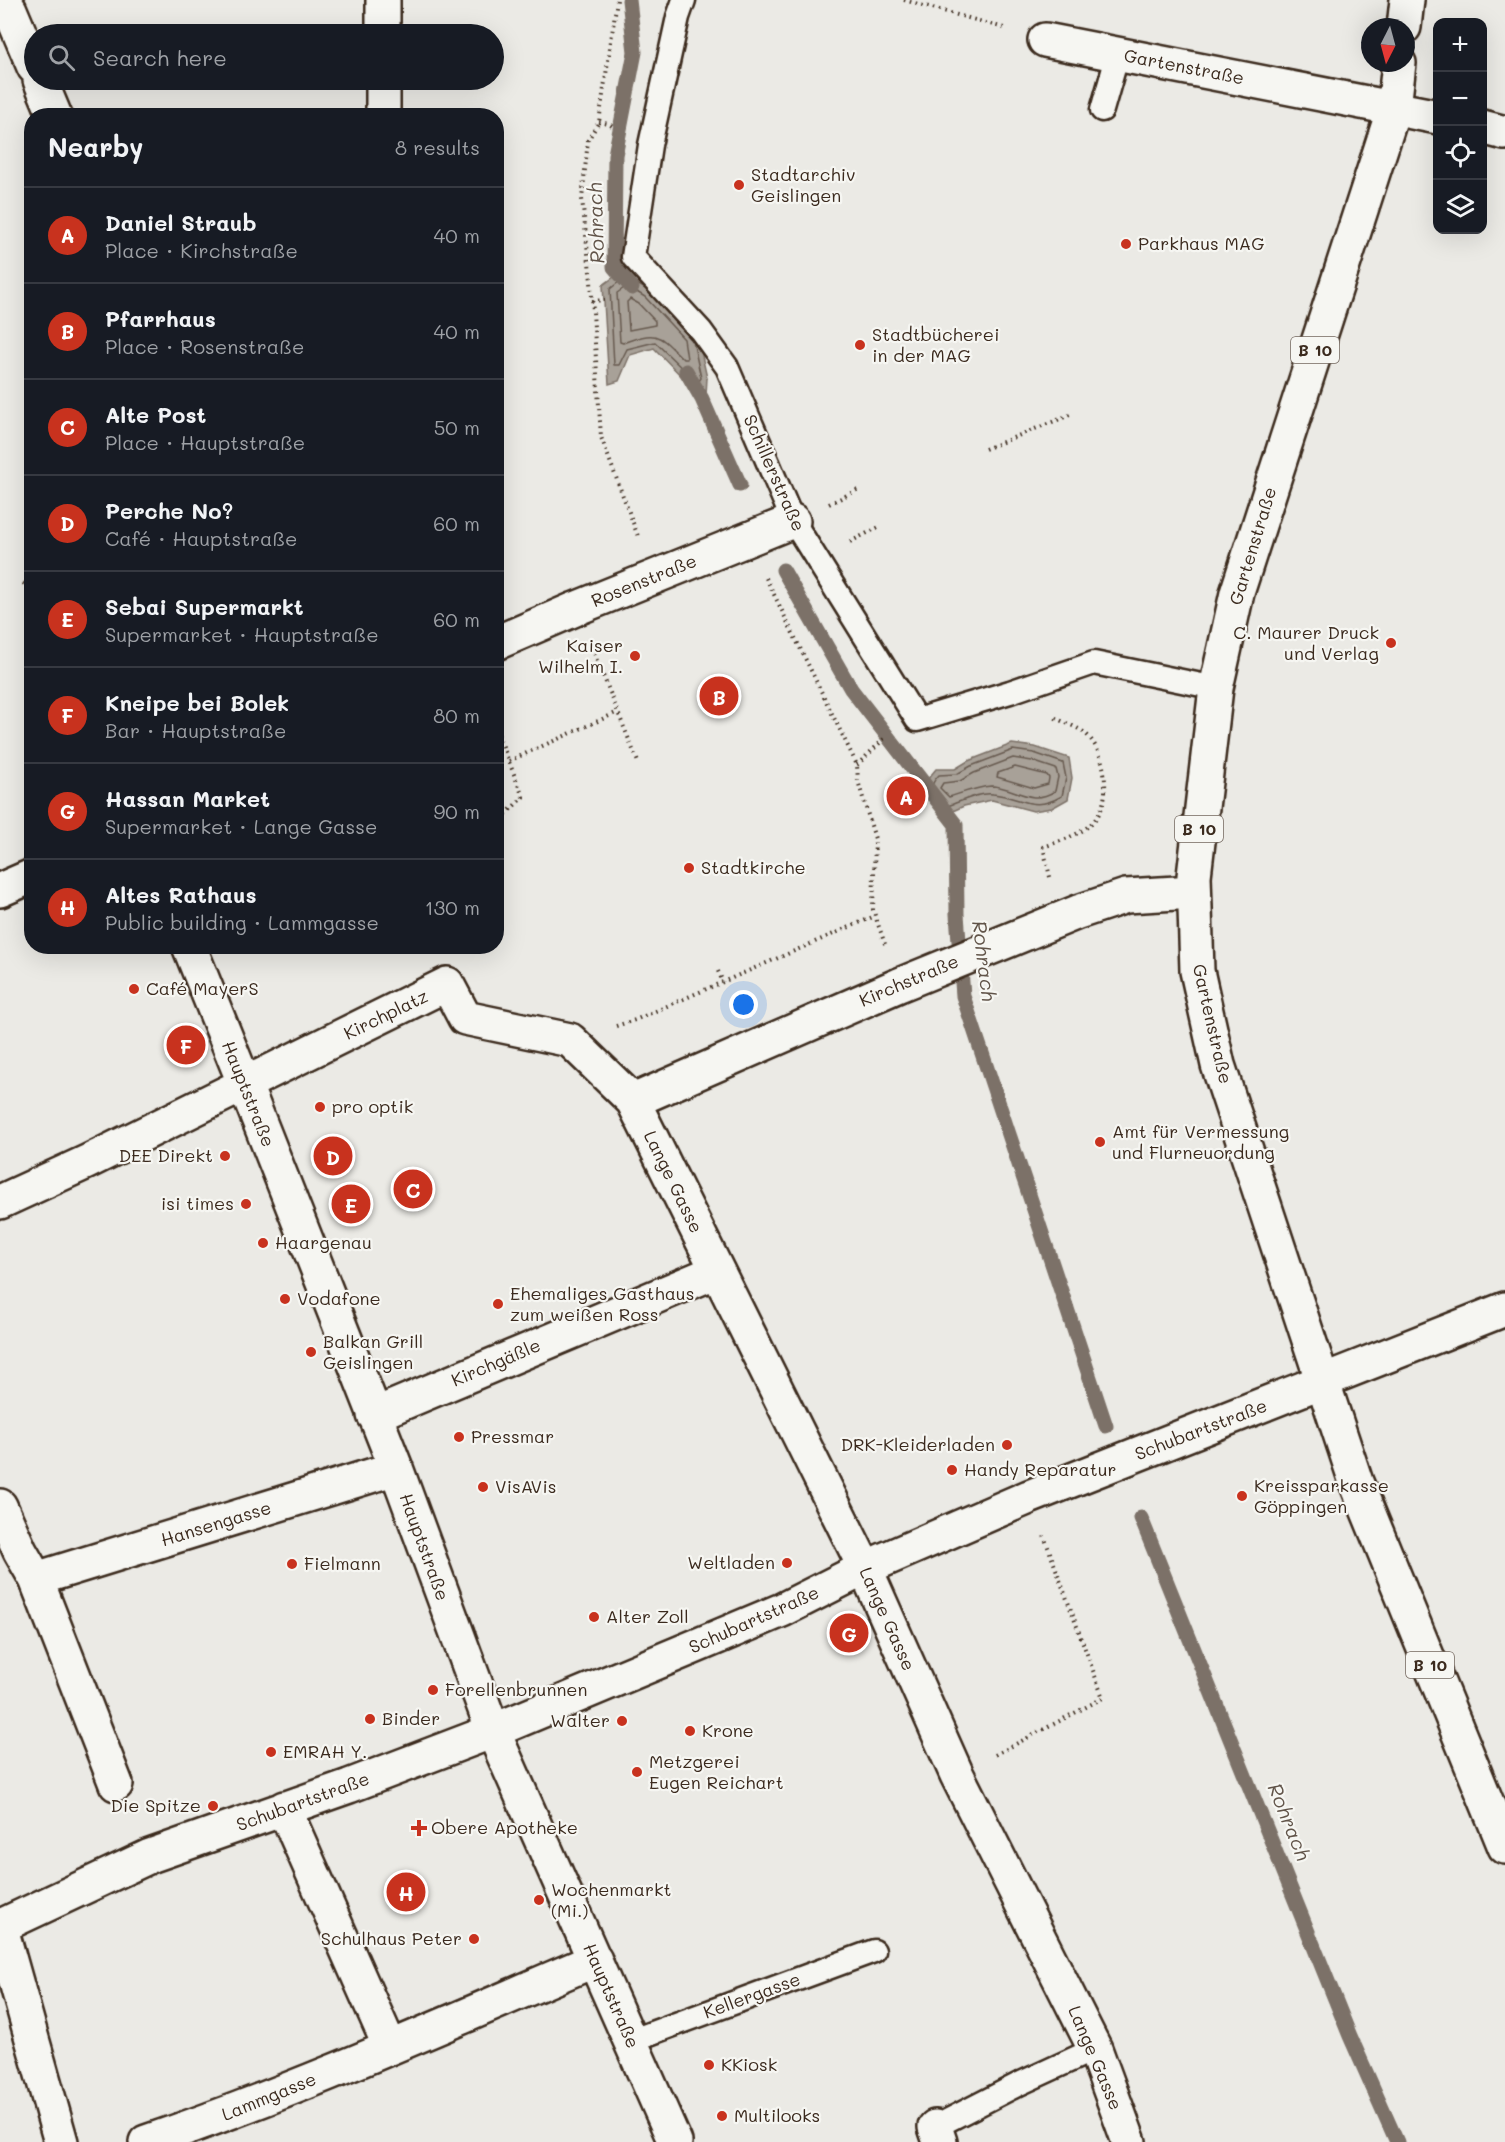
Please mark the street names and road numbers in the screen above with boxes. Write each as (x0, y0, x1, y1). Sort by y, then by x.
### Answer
street label: Gartenstraße (1122, 43, 1246, 89)
road number: B 10 (1291, 337, 1339, 363)
street label: Schillerstraße (739, 411, 811, 535)
street label: Gartenstraße (1223, 484, 1281, 608)
street label: Rosenstraße (587, 548, 700, 612)
road number: B 10 (1175, 816, 1223, 842)
street label: Kirchstraße (855, 948, 962, 1012)
street label: Gartenstraße (1188, 962, 1238, 1086)
street label: Kirchplatz (339, 983, 432, 1045)
street label: Hauptstraße (217, 1037, 281, 1150)
street label: Lange Gasse (639, 1126, 709, 1237)
street label: Kirchgäßle (447, 1332, 544, 1392)
street label: Schubartstraße (1131, 1393, 1270, 1465)
street label: Hauptstraße (394, 1490, 455, 1604)
street label: Hansengasse (158, 1495, 274, 1551)
street label: Lange Gasse (854, 1563, 921, 1674)
street label: Schubartstraße (685, 1580, 822, 1658)
road number: B 10 (1406, 1652, 1454, 1678)
street label: Schubartstraße (233, 1766, 372, 1836)
street label: Hauptstraße (578, 1939, 646, 2052)
street label: Kellergasse (700, 1966, 803, 2024)
street label: Lange Gasse (1063, 2002, 1129, 2113)
street label: Lammgasse (218, 2066, 319, 2126)

